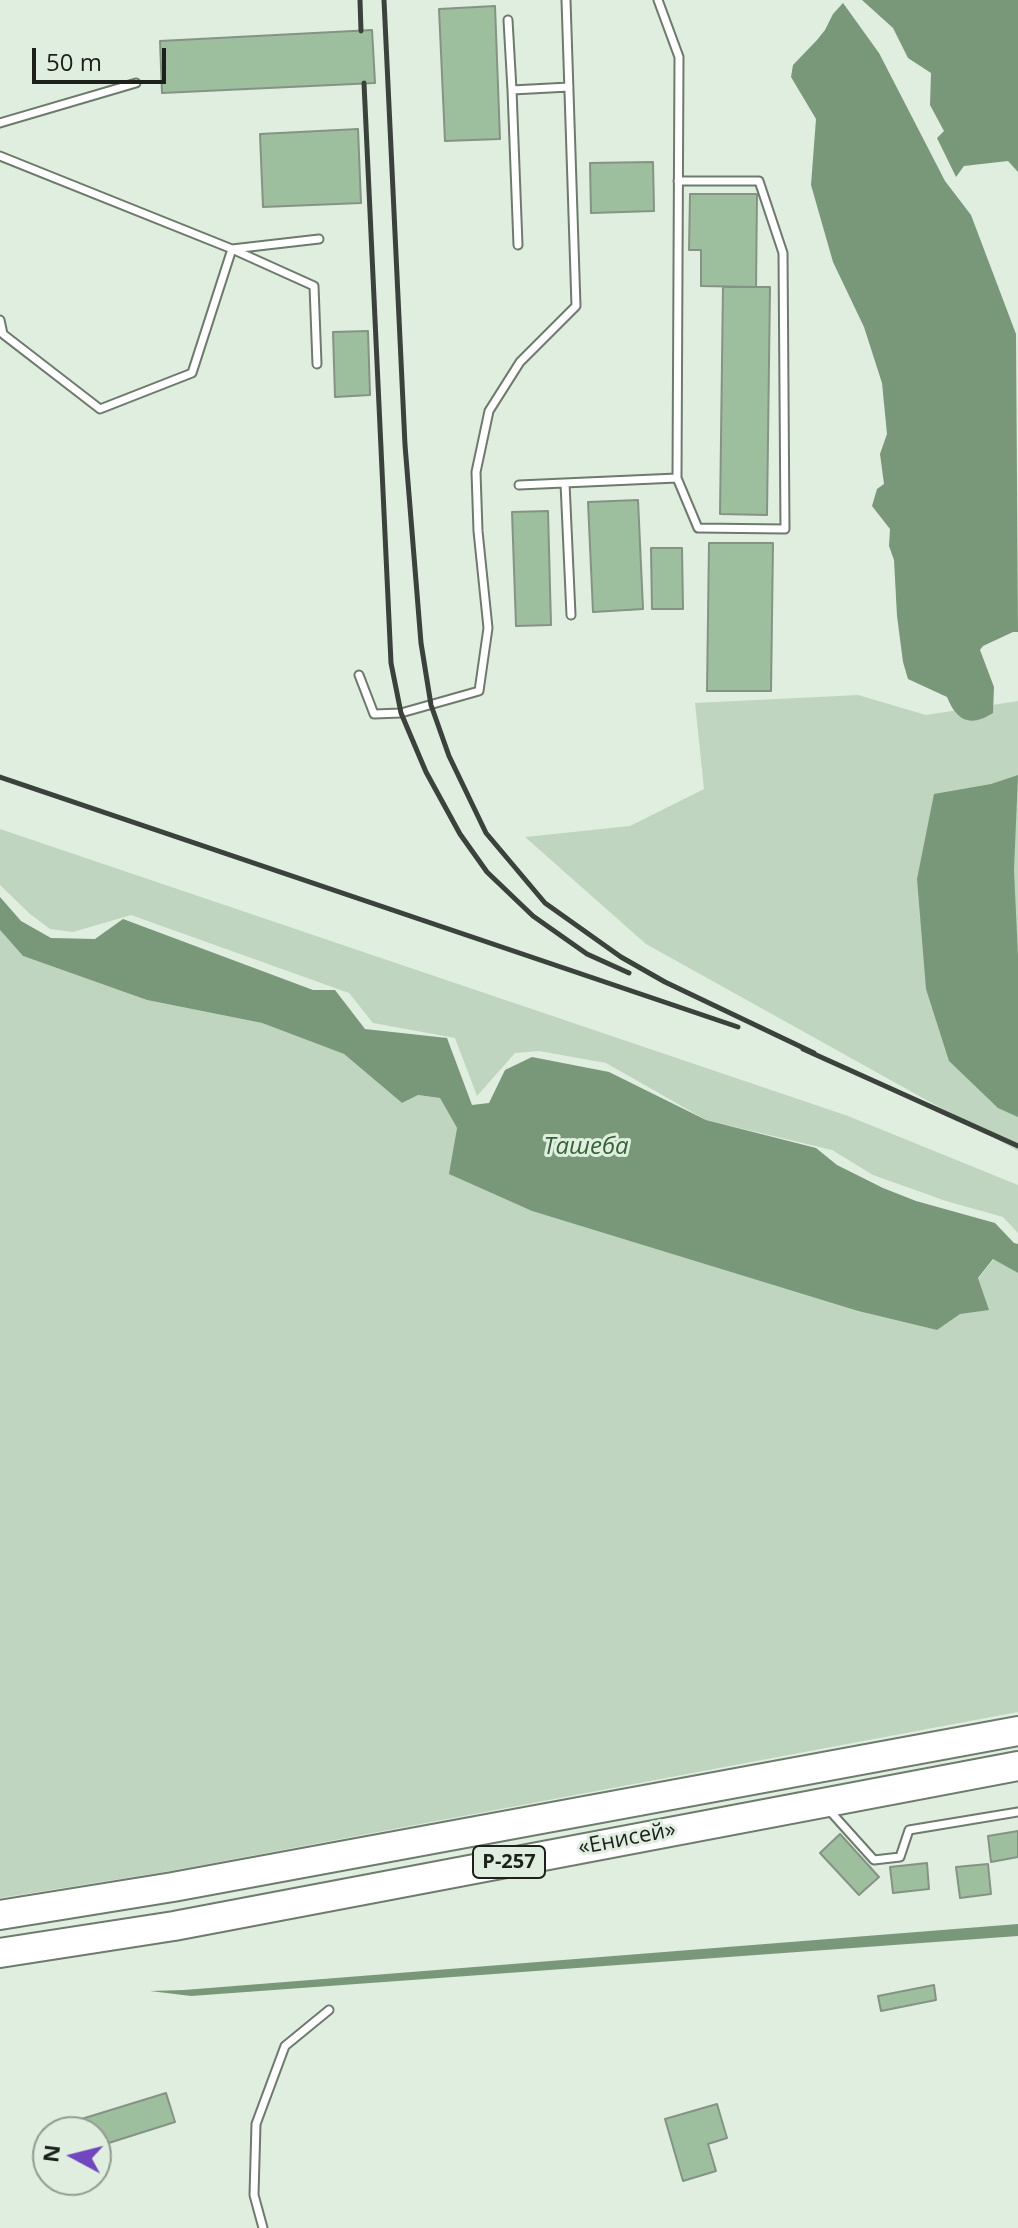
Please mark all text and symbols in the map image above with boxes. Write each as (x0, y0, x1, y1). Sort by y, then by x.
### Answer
scale bar (36, 32, 170, 82)
text: 50 m (46, 45, 102, 78)
water label: Ташеба (543, 1133, 629, 1161)
street label: «Енисей» (576, 1817, 678, 1861)
road number: Р-257 (473, 1846, 545, 1878)
north arrow (32, 2116, 112, 2196)
text: N (34, 2143, 66, 2164)

